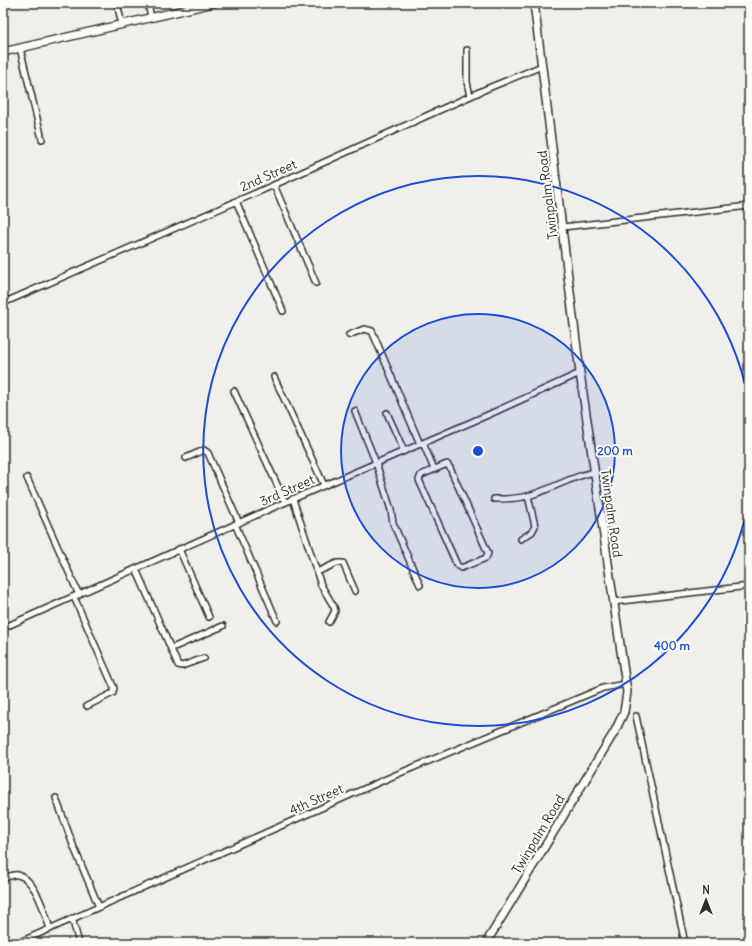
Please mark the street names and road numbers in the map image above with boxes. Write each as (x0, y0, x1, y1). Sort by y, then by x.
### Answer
street label: Twinpalm Road (534, 149, 561, 240)
street label: 2nd Street (237, 155, 300, 195)
street label: Twinpalm Road (597, 468, 626, 559)
street label: 3rd Street (257, 471, 318, 510)
street label: 4th Street (287, 780, 346, 819)
street label: Twinpalm Road (508, 791, 569, 877)

